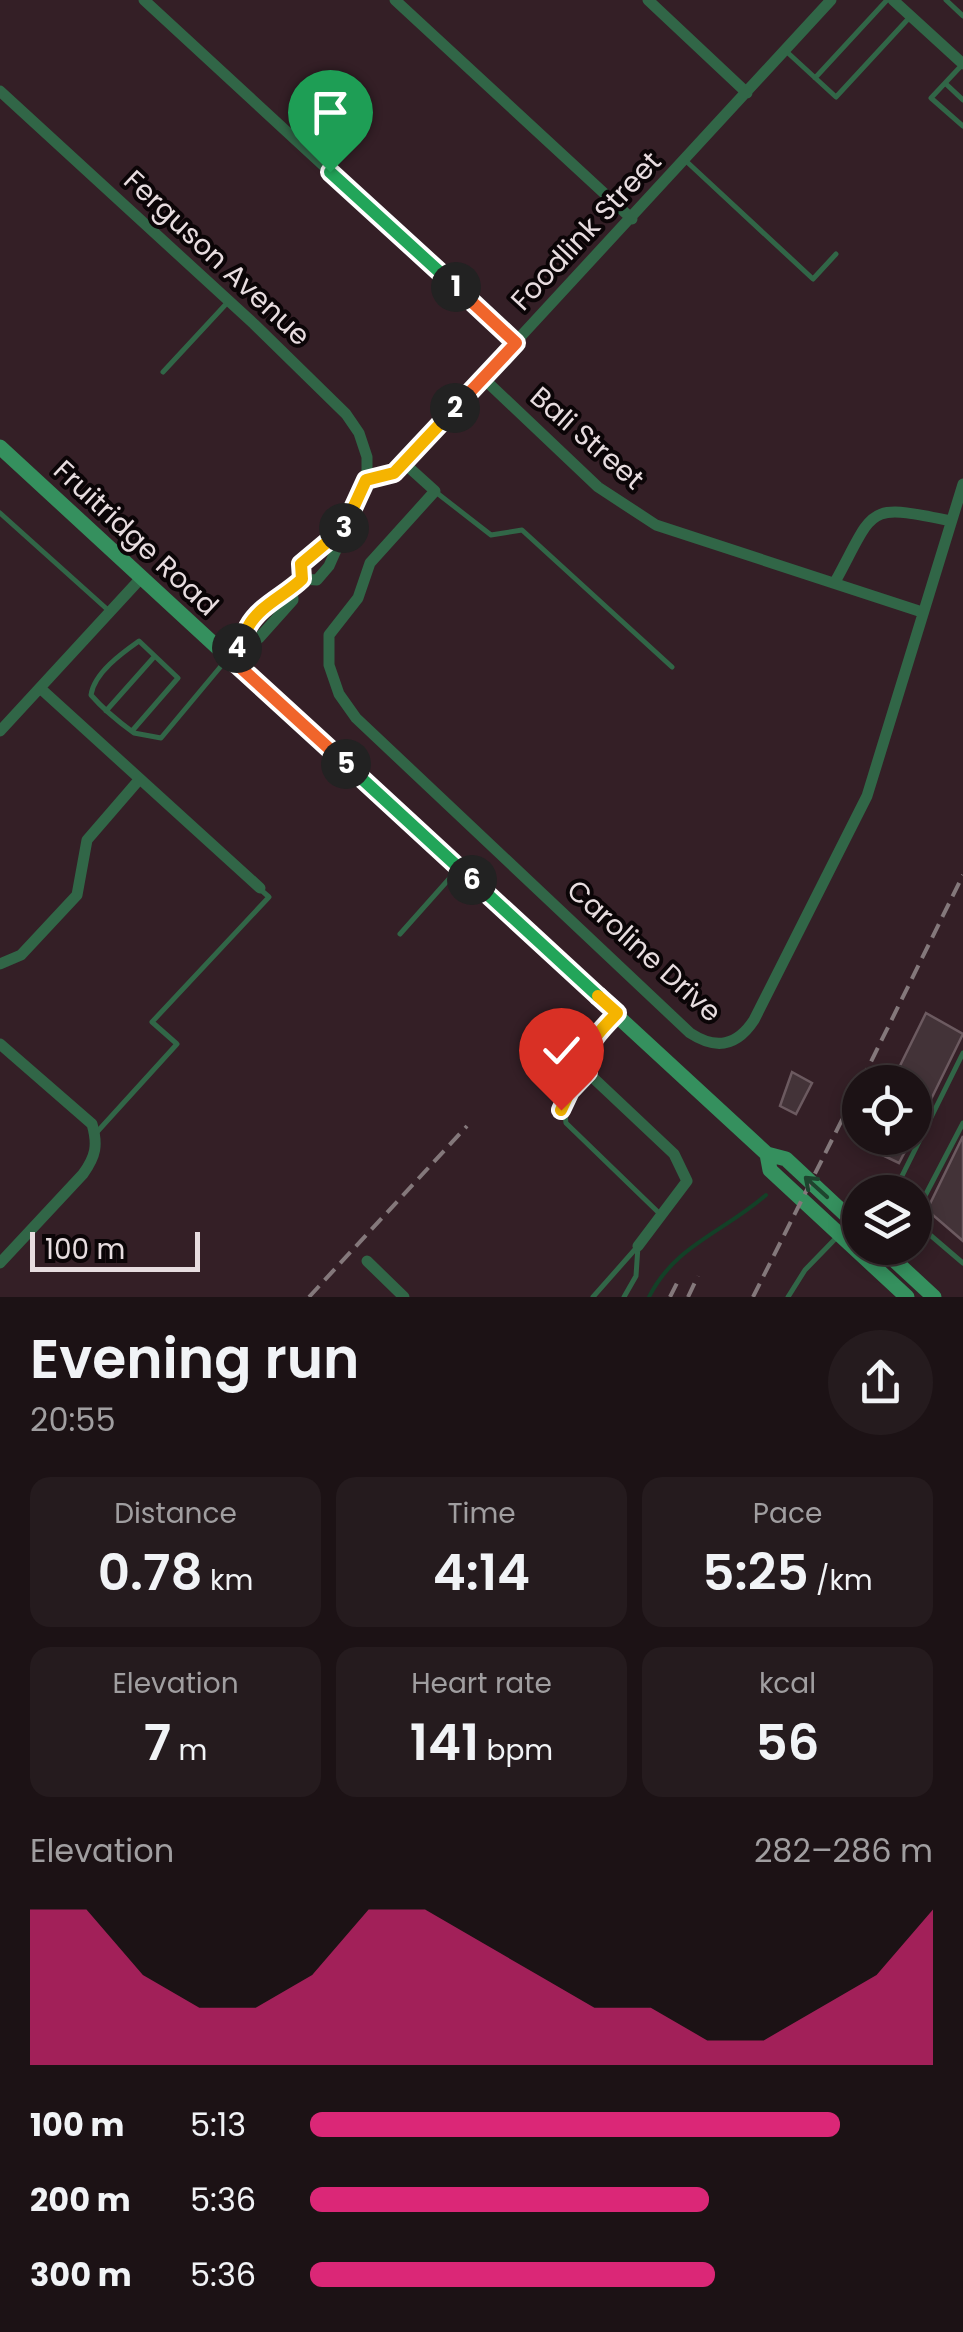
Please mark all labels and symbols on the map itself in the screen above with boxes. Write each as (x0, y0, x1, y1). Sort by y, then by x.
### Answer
pin (288, 70, 373, 173)
street label: Foodlink Street (502, 143, 670, 319)
street label: Ferguson Avenue (115, 161, 319, 355)
pin: 1 (431, 262, 481, 312)
street label: Bali Street (522, 378, 652, 498)
pin: 2 (430, 383, 480, 433)
street label: Fruitridge Road (45, 451, 227, 625)
pin: 3 (319, 503, 369, 553)
pin: 4 (212, 623, 262, 673)
pin: 5 (321, 739, 371, 789)
pin: 6 (447, 855, 497, 905)
street label: Caroline Drive (558, 871, 730, 1031)
pin (519, 1008, 604, 1111)
one-way arrow (804, 1175, 829, 1198)
scale bar (30, 1227, 200, 1272)

